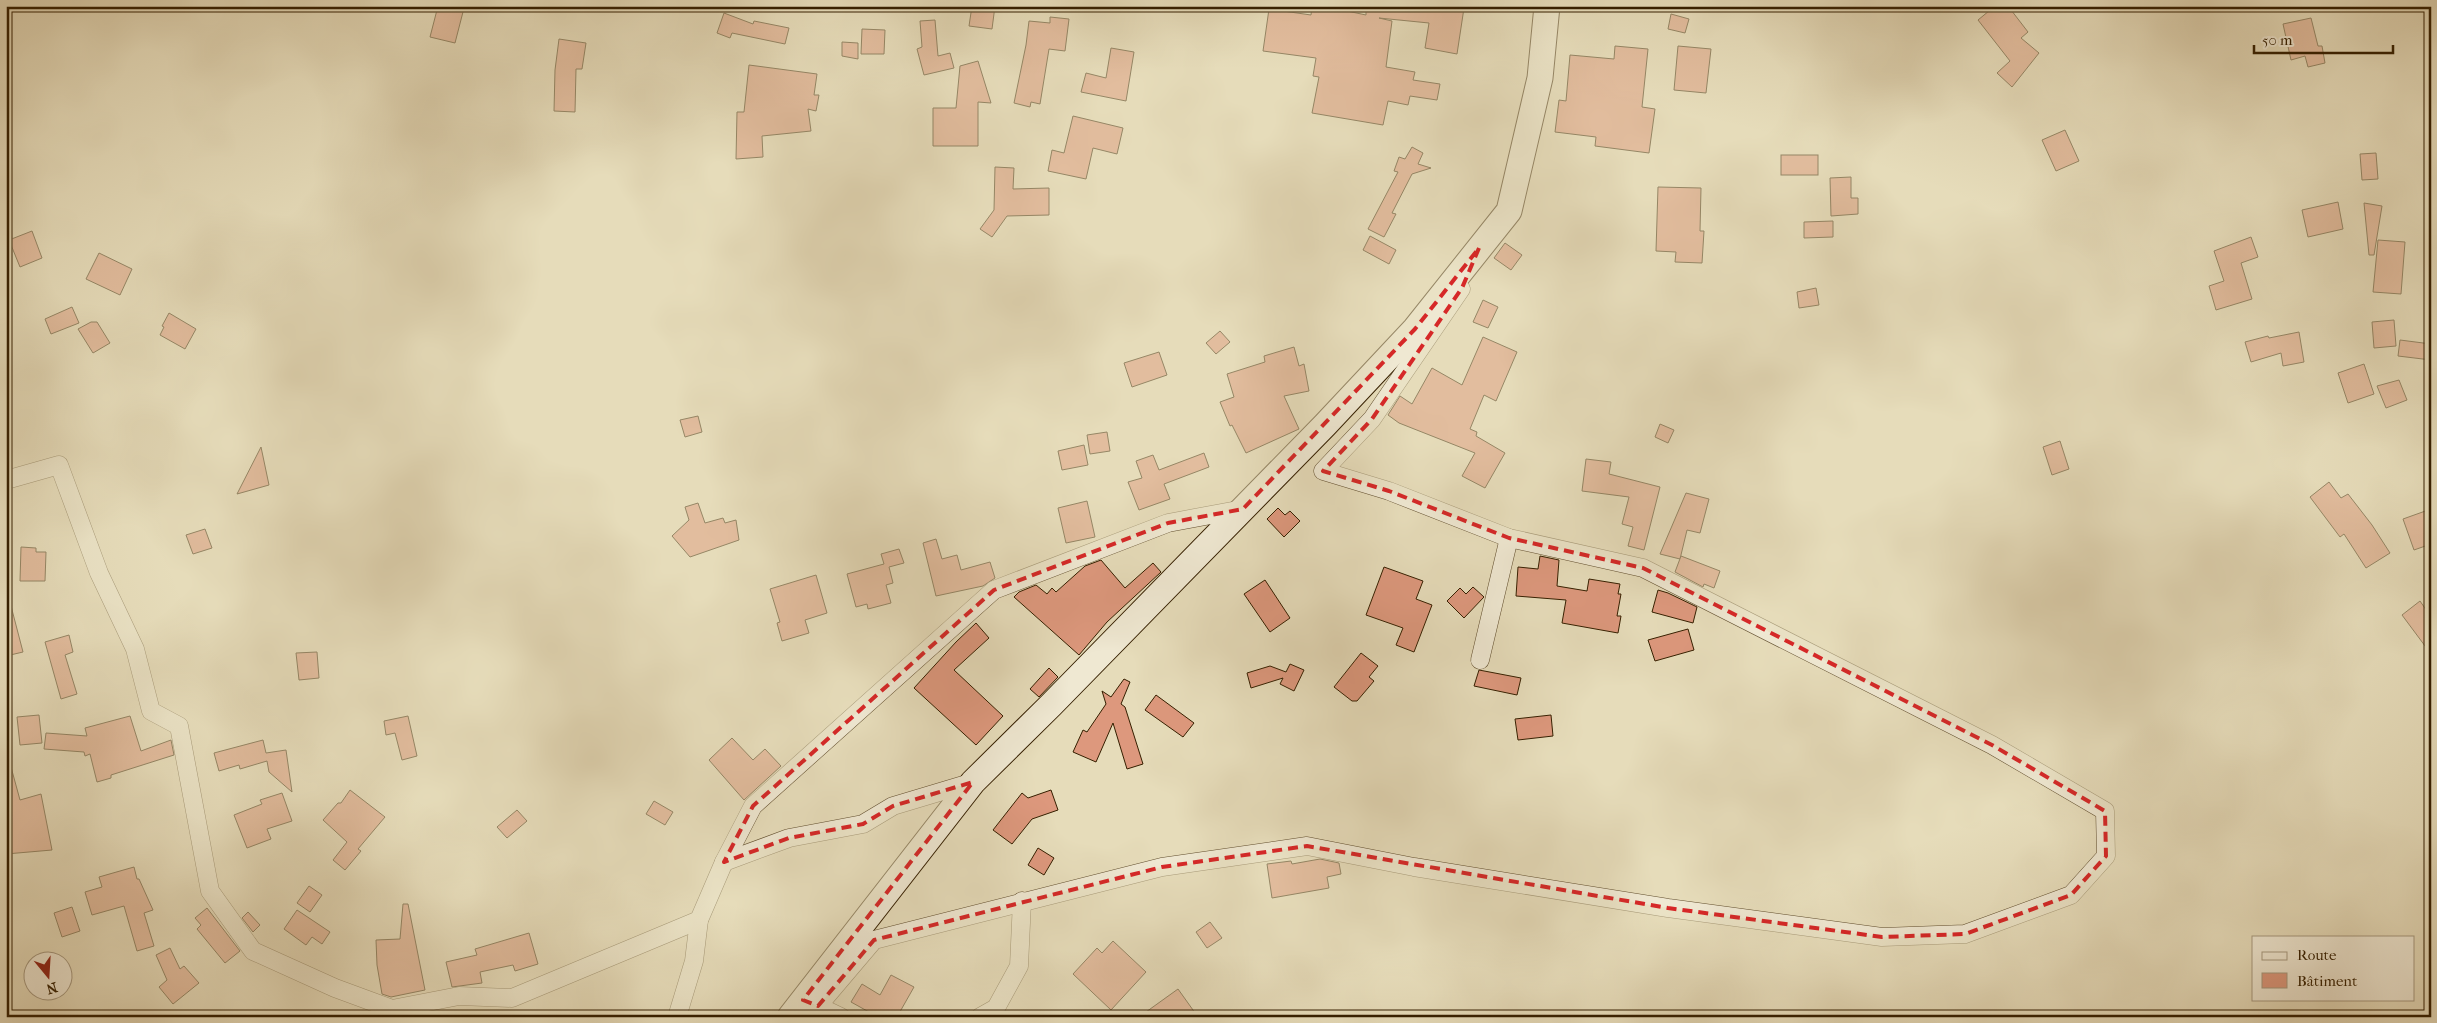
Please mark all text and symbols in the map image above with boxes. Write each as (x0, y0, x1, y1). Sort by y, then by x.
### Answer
scale bar (2254, 22, 2393, 54)
text: 50 m (2262, 31, 2293, 49)
legend (2252, 936, 2414, 1000)
text: Route (2297, 946, 2337, 964)
north arrow (22, 950, 72, 1000)
text: Bâtiment (2297, 972, 2358, 990)
text: N (44, 978, 60, 998)

